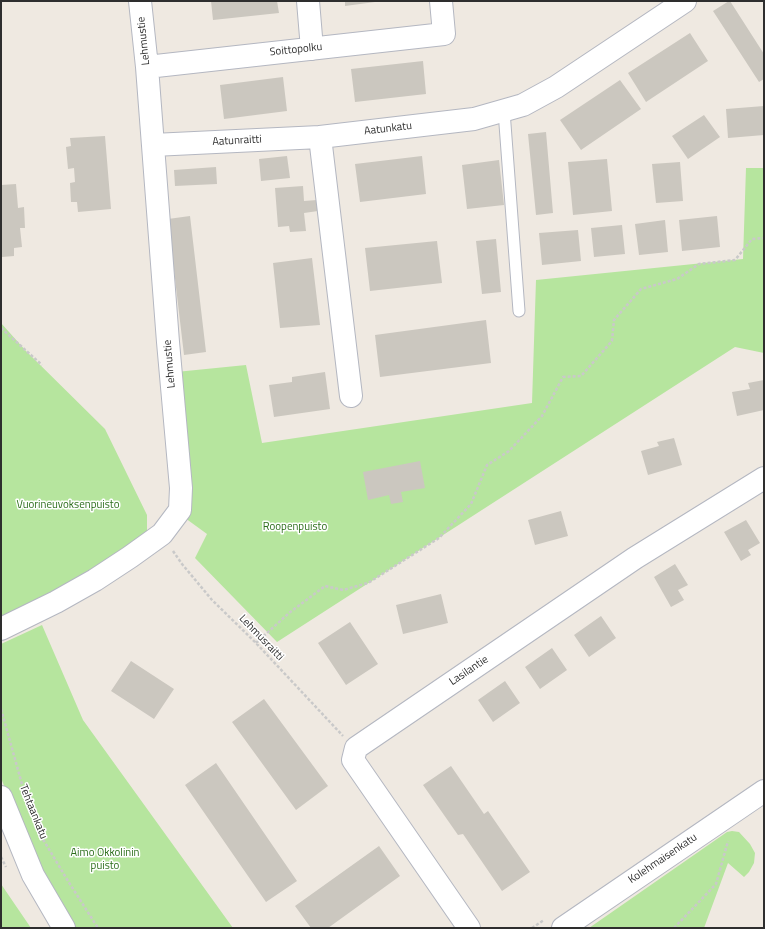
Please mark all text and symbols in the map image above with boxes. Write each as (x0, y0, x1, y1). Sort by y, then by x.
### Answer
street label: Lehmustie (135, 16, 153, 66)
street label: Soittopolku (269, 41, 323, 59)
street label: Aatunkatu (363, 120, 413, 138)
street label: Aatunraitti (212, 133, 262, 149)
street label: Lehmustie (161, 339, 179, 389)
park label: Vuorineuvoksenpuisto (17, 498, 119, 512)
park label: Roopenpuisto (263, 520, 327, 534)
street label: Lehmusraitti (236, 612, 286, 664)
street label: Lasilantie (447, 653, 491, 689)
street label: Tehtaankatu (16, 783, 50, 841)
street label: Kolehmaisenkatu (626, 831, 700, 887)
park label: Aimo Okkolinin puisto (70, 846, 140, 872)

